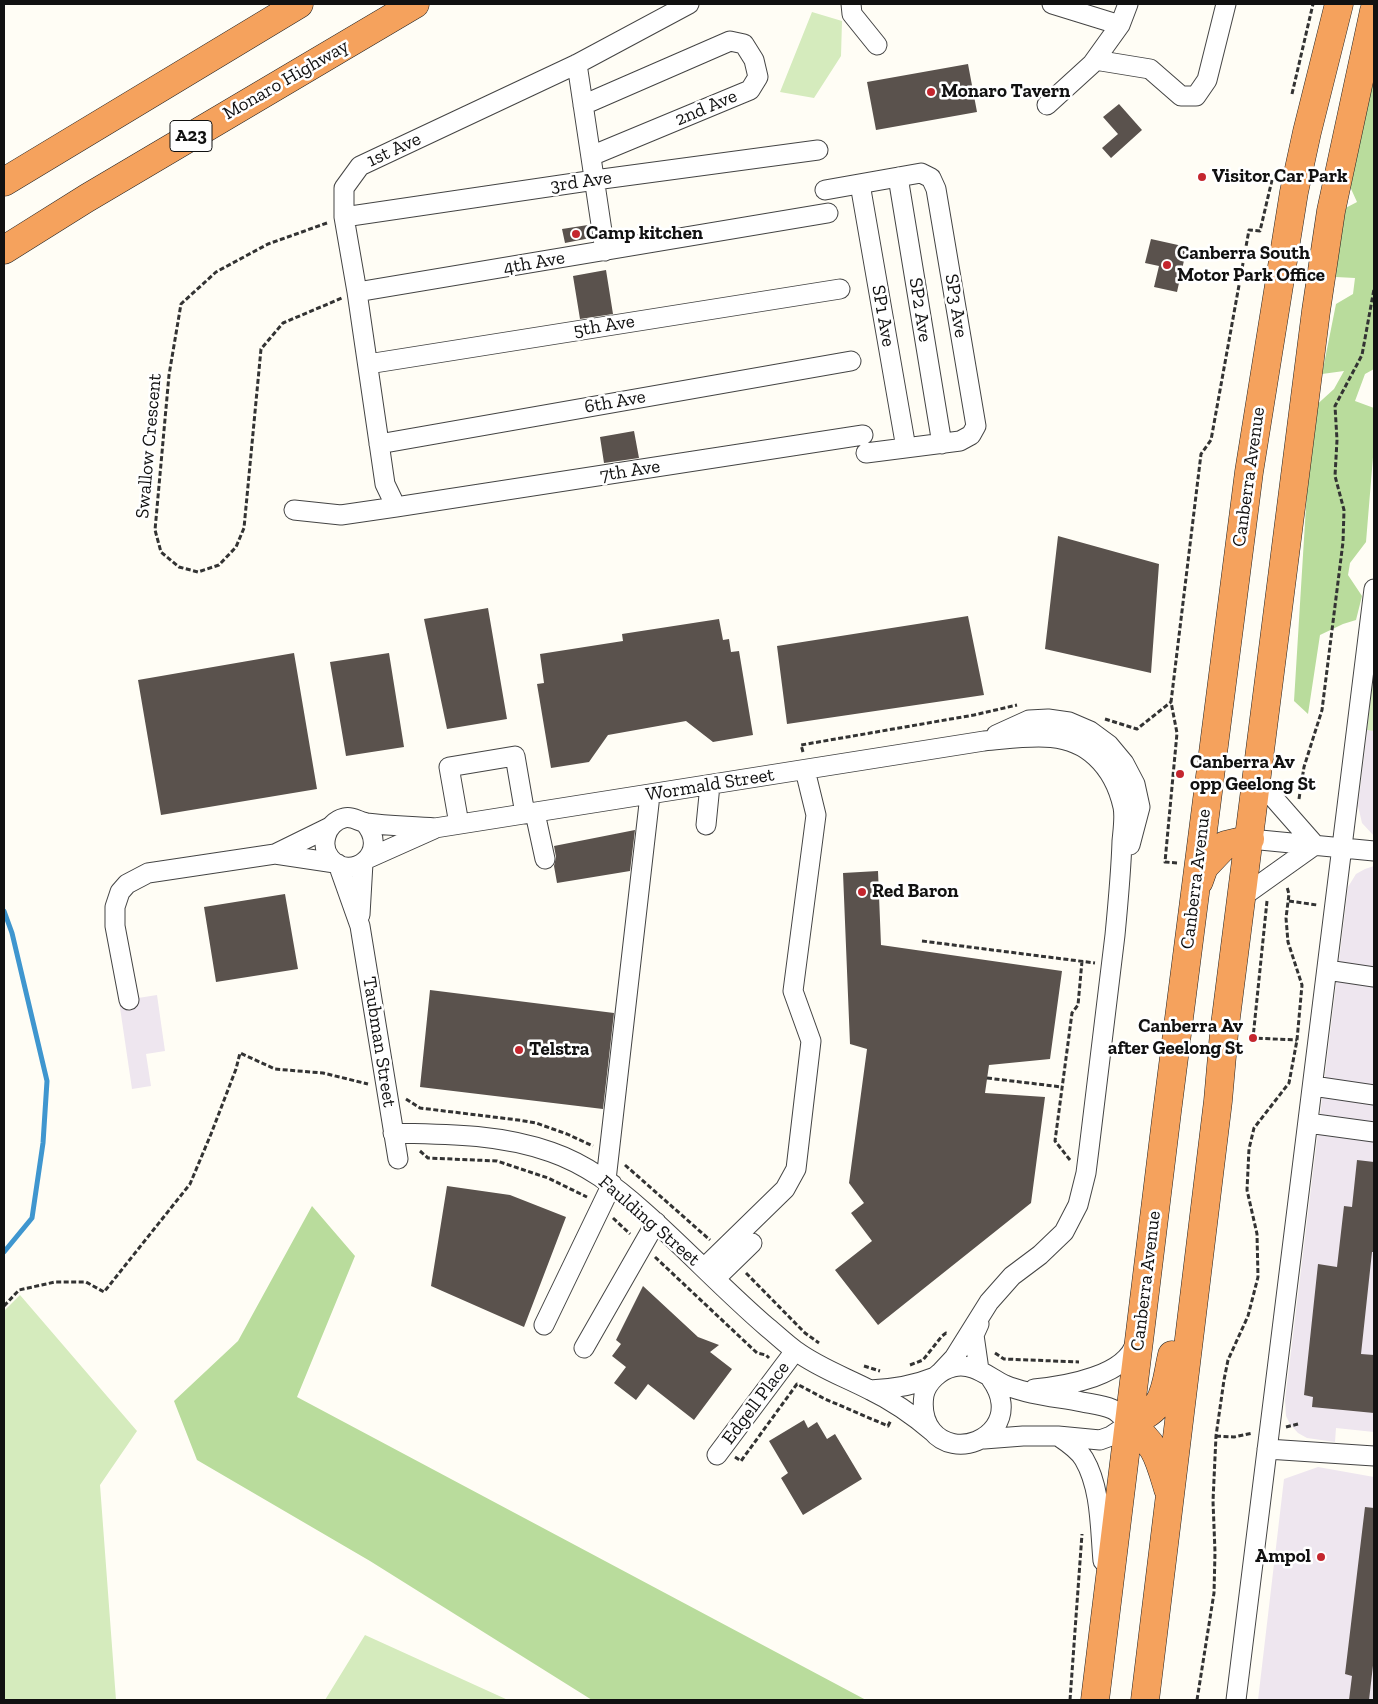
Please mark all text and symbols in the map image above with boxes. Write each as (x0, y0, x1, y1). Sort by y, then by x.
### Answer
street label: Monaro Highway (219, 35, 353, 125)
place label: Monaro Tavern (941, 81, 1070, 103)
street label: 2nd Ave (672, 85, 740, 131)
marker: Monaro Tavern (925, 86, 937, 98)
road number: A23 (170, 120, 212, 152)
street label: 1st Ave (363, 128, 425, 172)
street label: 3rd Ave (549, 166, 613, 198)
place label: Visitor Car Park (1212, 166, 1347, 188)
marker: Visitor Car Park (1196, 171, 1208, 183)
place label: Camp kitchen (586, 223, 703, 245)
marker: Camp kitchen (570, 228, 582, 240)
place label: Canberra South Motor Park Office (1177, 243, 1325, 287)
street label: 4th Ave (502, 246, 566, 280)
marker: Canberra South Motor Park Office (1161, 259, 1173, 271)
street label: SP3 Ave (940, 272, 972, 340)
street label: SP2 Ave (904, 276, 936, 344)
street label: SP1 Ave (866, 283, 900, 349)
street label: 5th Ave (572, 310, 636, 342)
street label: Swallow Crescent (131, 373, 167, 519)
street label: 6th Ave (583, 385, 647, 419)
street label: Canberra Avenue (1228, 406, 1270, 548)
street label: 7th Ave (598, 455, 662, 487)
place label: Canberra Av opp Geelong St (1190, 752, 1316, 796)
street label: Wormald Street (644, 764, 776, 806)
marker: Canberra Av opp Geelong St (1174, 768, 1186, 780)
street label: Canberra Avenue (1176, 808, 1216, 950)
place label: Red Baron (872, 881, 959, 903)
marker: Red Baron (856, 886, 868, 898)
street label: Taubman Street (357, 975, 401, 1109)
place label: Canberra Av after Geelong St (1108, 1016, 1243, 1060)
marker: Canberra Av after Geelong St (1247, 1032, 1259, 1044)
place label: Telstra (529, 1039, 589, 1061)
marker: Telstra (513, 1044, 525, 1056)
street label: Faulding Street (594, 1171, 704, 1271)
street label: Canberra Avenue (1126, 1210, 1166, 1352)
street label: Edgell Place (717, 1357, 795, 1449)
place label: Ampol (1255, 1546, 1311, 1568)
marker: Ampol (1315, 1551, 1327, 1563)

